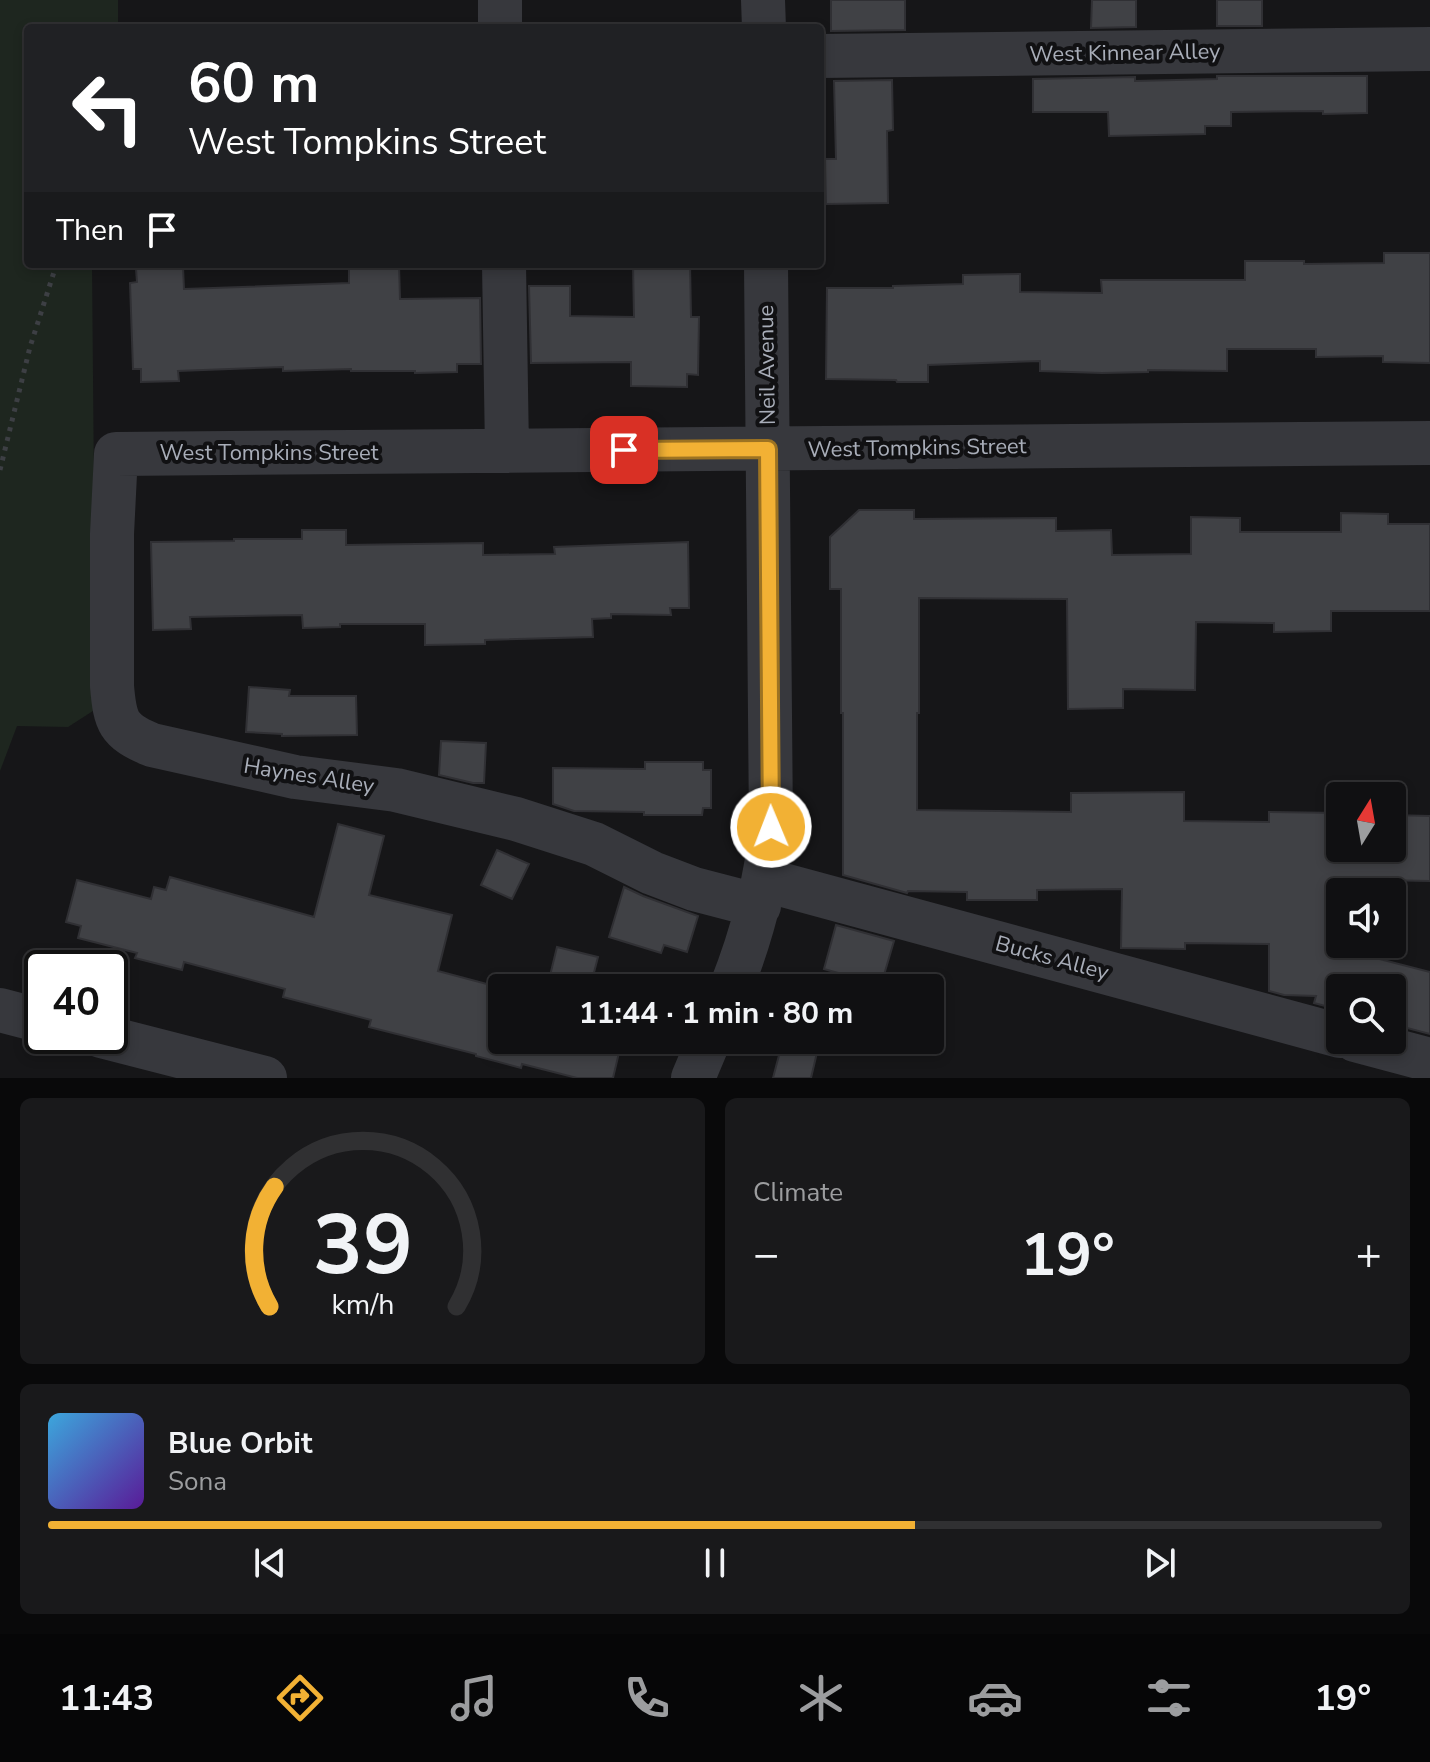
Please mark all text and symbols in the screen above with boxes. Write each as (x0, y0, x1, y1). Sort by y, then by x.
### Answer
street label: West Kinnear Alley (1029, 36, 1221, 70)
text: 60 m (188, 45, 319, 122)
icon: left (56, 56, 160, 160)
text: West Tompkins Street (188, 118, 546, 167)
icon: arrive (140, 208, 184, 252)
text: Then (56, 210, 124, 251)
street label: Neil Avenue (751, 305, 783, 425)
pin (590, 416, 658, 484)
icon: arrive (602, 428, 646, 472)
street label: West Tompkins Street (807, 431, 1027, 465)
street label: West Tompkins Street (160, 438, 379, 468)
street label: Haynes Alley (242, 751, 377, 801)
north arrow (1326, 782, 1406, 862)
map controls (1326, 782, 1406, 1054)
position arrow (729, 785, 813, 869)
button: sound (1326, 878, 1406, 958)
street label: Bucks Alley (992, 928, 1113, 988)
speed limit sign: 40 (24, 950, 128, 1054)
button: search (1326, 974, 1406, 1054)
text: 11:44 · 1 min · 80 m (579, 993, 853, 1034)
text: Climate (753, 1175, 843, 1210)
text: 39 (313, 1189, 412, 1302)
text: 19° (1020, 1214, 1115, 1296)
text: − (753, 1225, 779, 1285)
text: + (1356, 1225, 1382, 1285)
text: km/h (331, 1285, 394, 1324)
text: Blue Orbit (168, 1423, 312, 1464)
text: Sona (168, 1464, 227, 1499)
icon: previous (248, 1541, 292, 1585)
icon: pause (693, 1541, 737, 1585)
icon: next (1138, 1541, 1182, 1585)
icon: directions (272, 1670, 328, 1726)
icon: music (446, 1670, 502, 1726)
icon: phone (619, 1670, 675, 1726)
icon: climate (793, 1670, 849, 1726)
icon: car (967, 1670, 1023, 1726)
icon: filters (1141, 1670, 1197, 1726)
text: 11:43 (59, 1674, 154, 1723)
text: 19° (1314, 1674, 1371, 1723)

